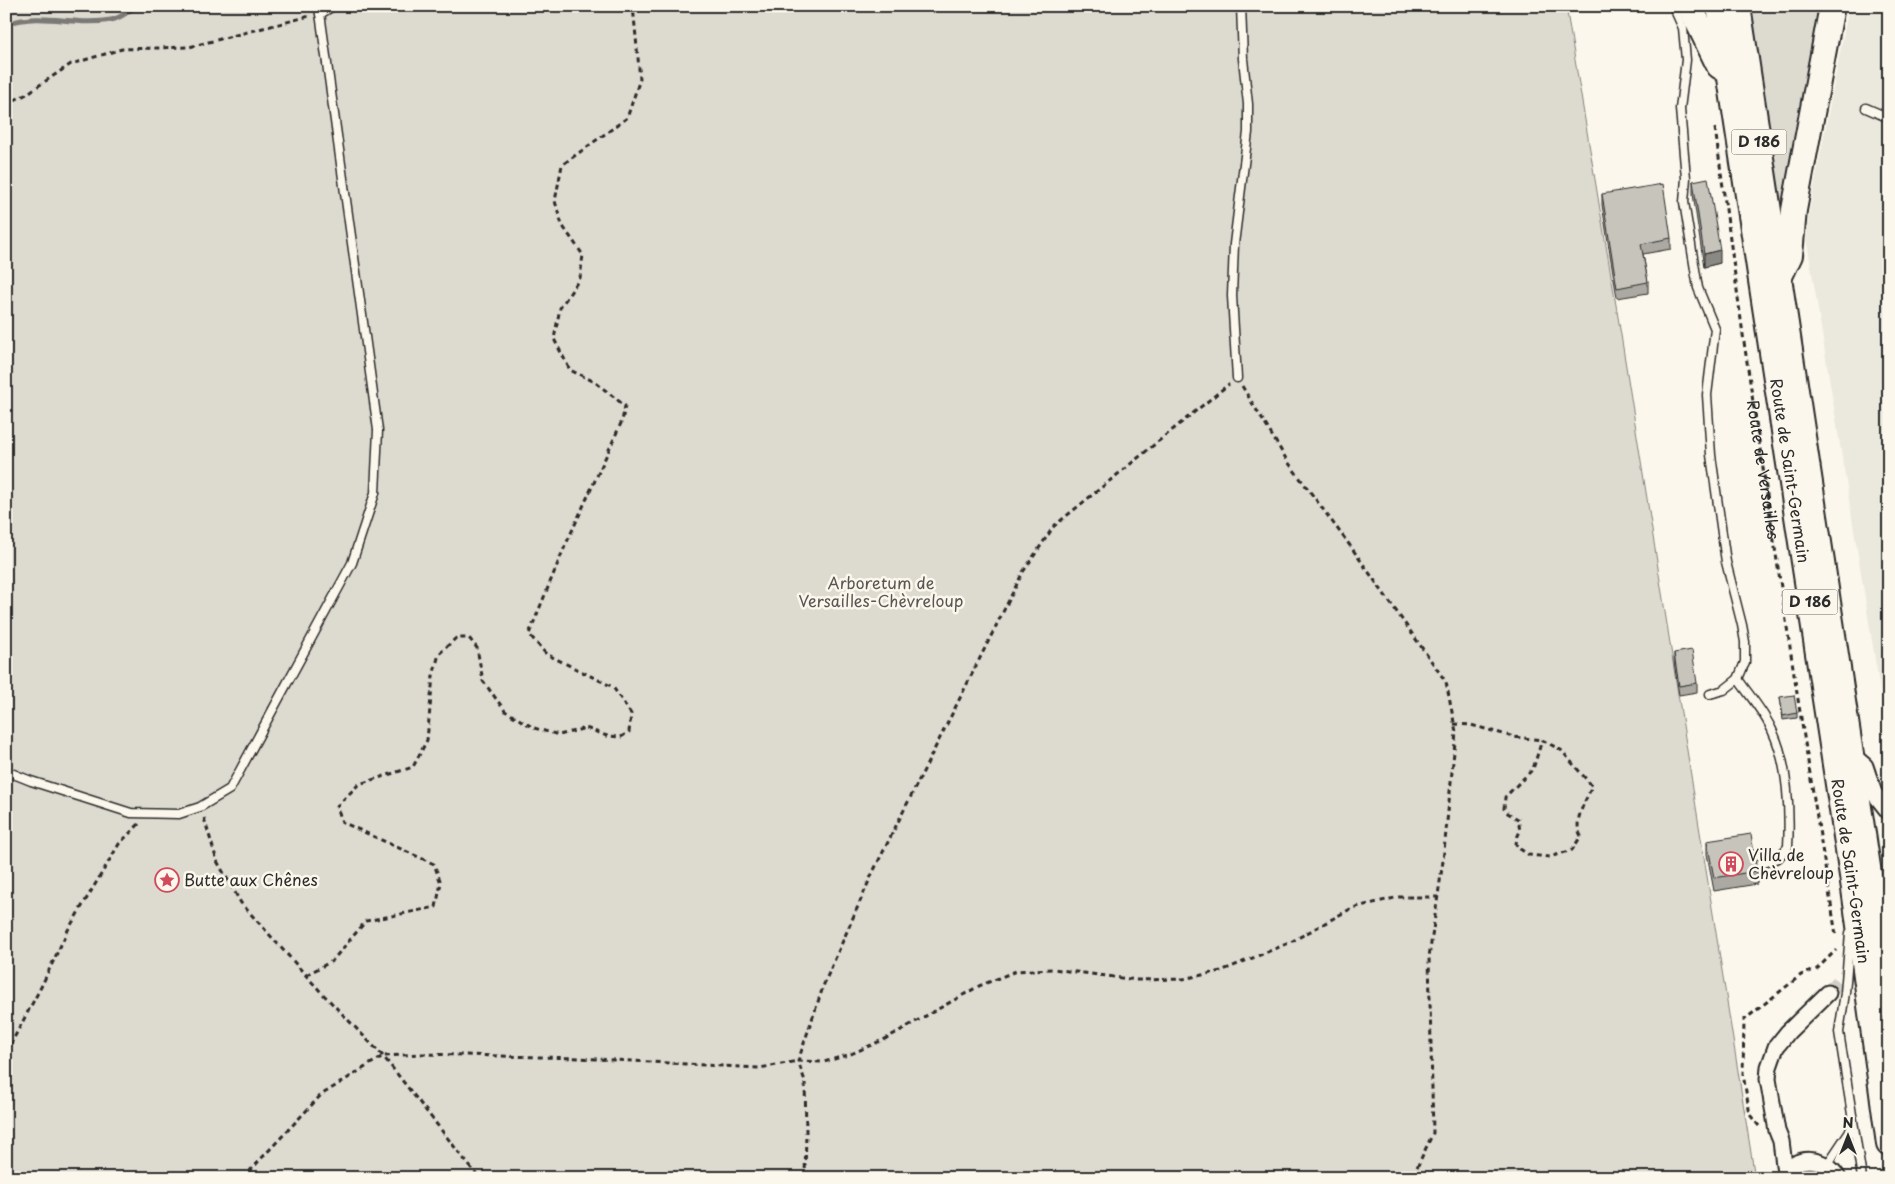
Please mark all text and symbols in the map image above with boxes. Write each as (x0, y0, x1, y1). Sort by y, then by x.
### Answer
road number: D 186 (1732, 130, 1786, 154)
street label: Route de Saint-Germain (1765, 376, 1817, 565)
street label: Route de Versailles (1742, 398, 1787, 541)
park label: Arboretum de Versailles-Chèvreloup (799, 570, 963, 612)
road number: D 186 (1782, 590, 1838, 614)
street label: Route de Saint-Germain (1826, 777, 1877, 965)
place label: Villa de Chèvreloup (1748, 842, 1834, 884)
building icon: Villa de Chèvreloup (1718, 851, 1744, 877)
place icon: Butte aux Chênes (154, 867, 180, 893)
place label: Butte aux Chênes (184, 867, 318, 891)
north arrow (1822, 1112, 1872, 1162)
text: N (1842, 1112, 1854, 1133)

